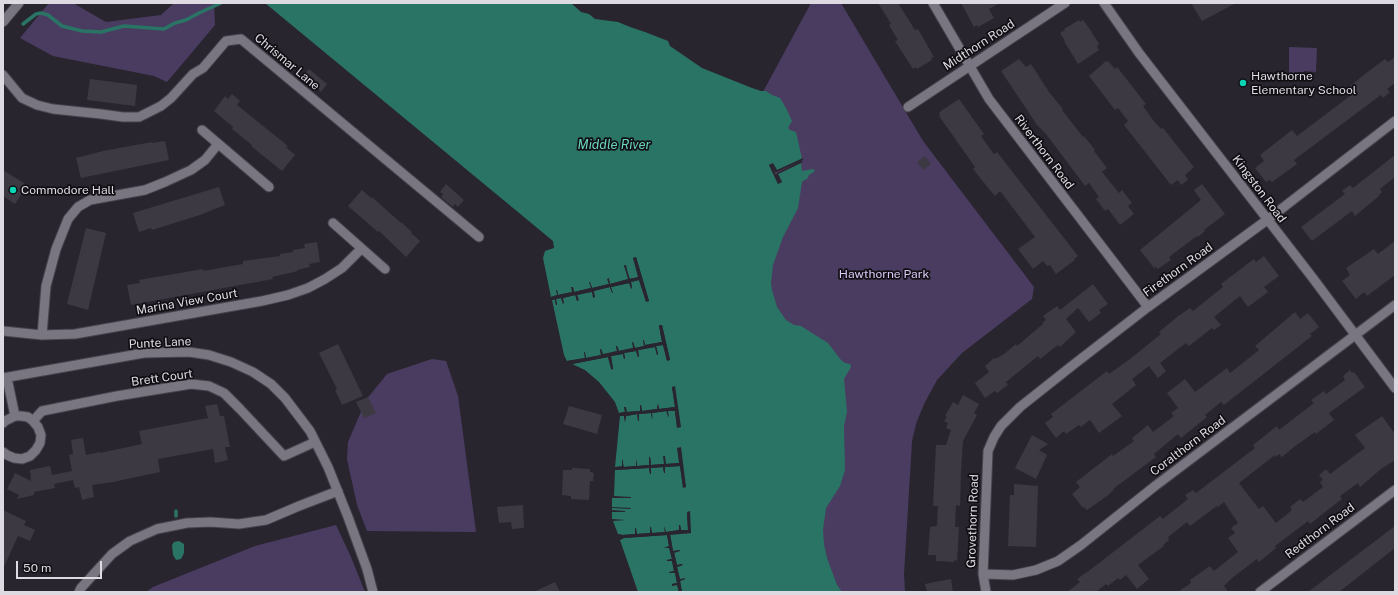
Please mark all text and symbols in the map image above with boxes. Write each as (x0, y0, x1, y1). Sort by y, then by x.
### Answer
street label: Midthorn Road (941, 17, 1017, 73)
street label: Chrismar Lane (251, 31, 323, 93)
place label: Hawthorne Elementary School (1251, 69, 1356, 97)
marker: Hawthorne Elementary School (1238, 78, 1248, 88)
street label: Riverthorn Road (1011, 112, 1077, 192)
water label: Middle River (578, 137, 650, 153)
street label: Kingston Road (1229, 152, 1289, 226)
place label: Commodore Hall (21, 183, 115, 197)
marker: Commodore Hall (8, 185, 18, 195)
street label: Firethorn Road (1140, 240, 1216, 300)
park label: Hawthorne Park (839, 267, 929, 281)
street label: Marina View Court (135, 286, 239, 318)
street label: Punte Lane (128, 334, 192, 352)
street label: Brett Court (130, 367, 194, 389)
street label: Coralthorn Road (1147, 413, 1229, 479)
street label: Grovethorn Road (964, 474, 982, 568)
street label: Redthorn Road (1282, 500, 1358, 562)
scale bar (18, 553, 104, 579)
text: 50 m (23, 561, 51, 575)

